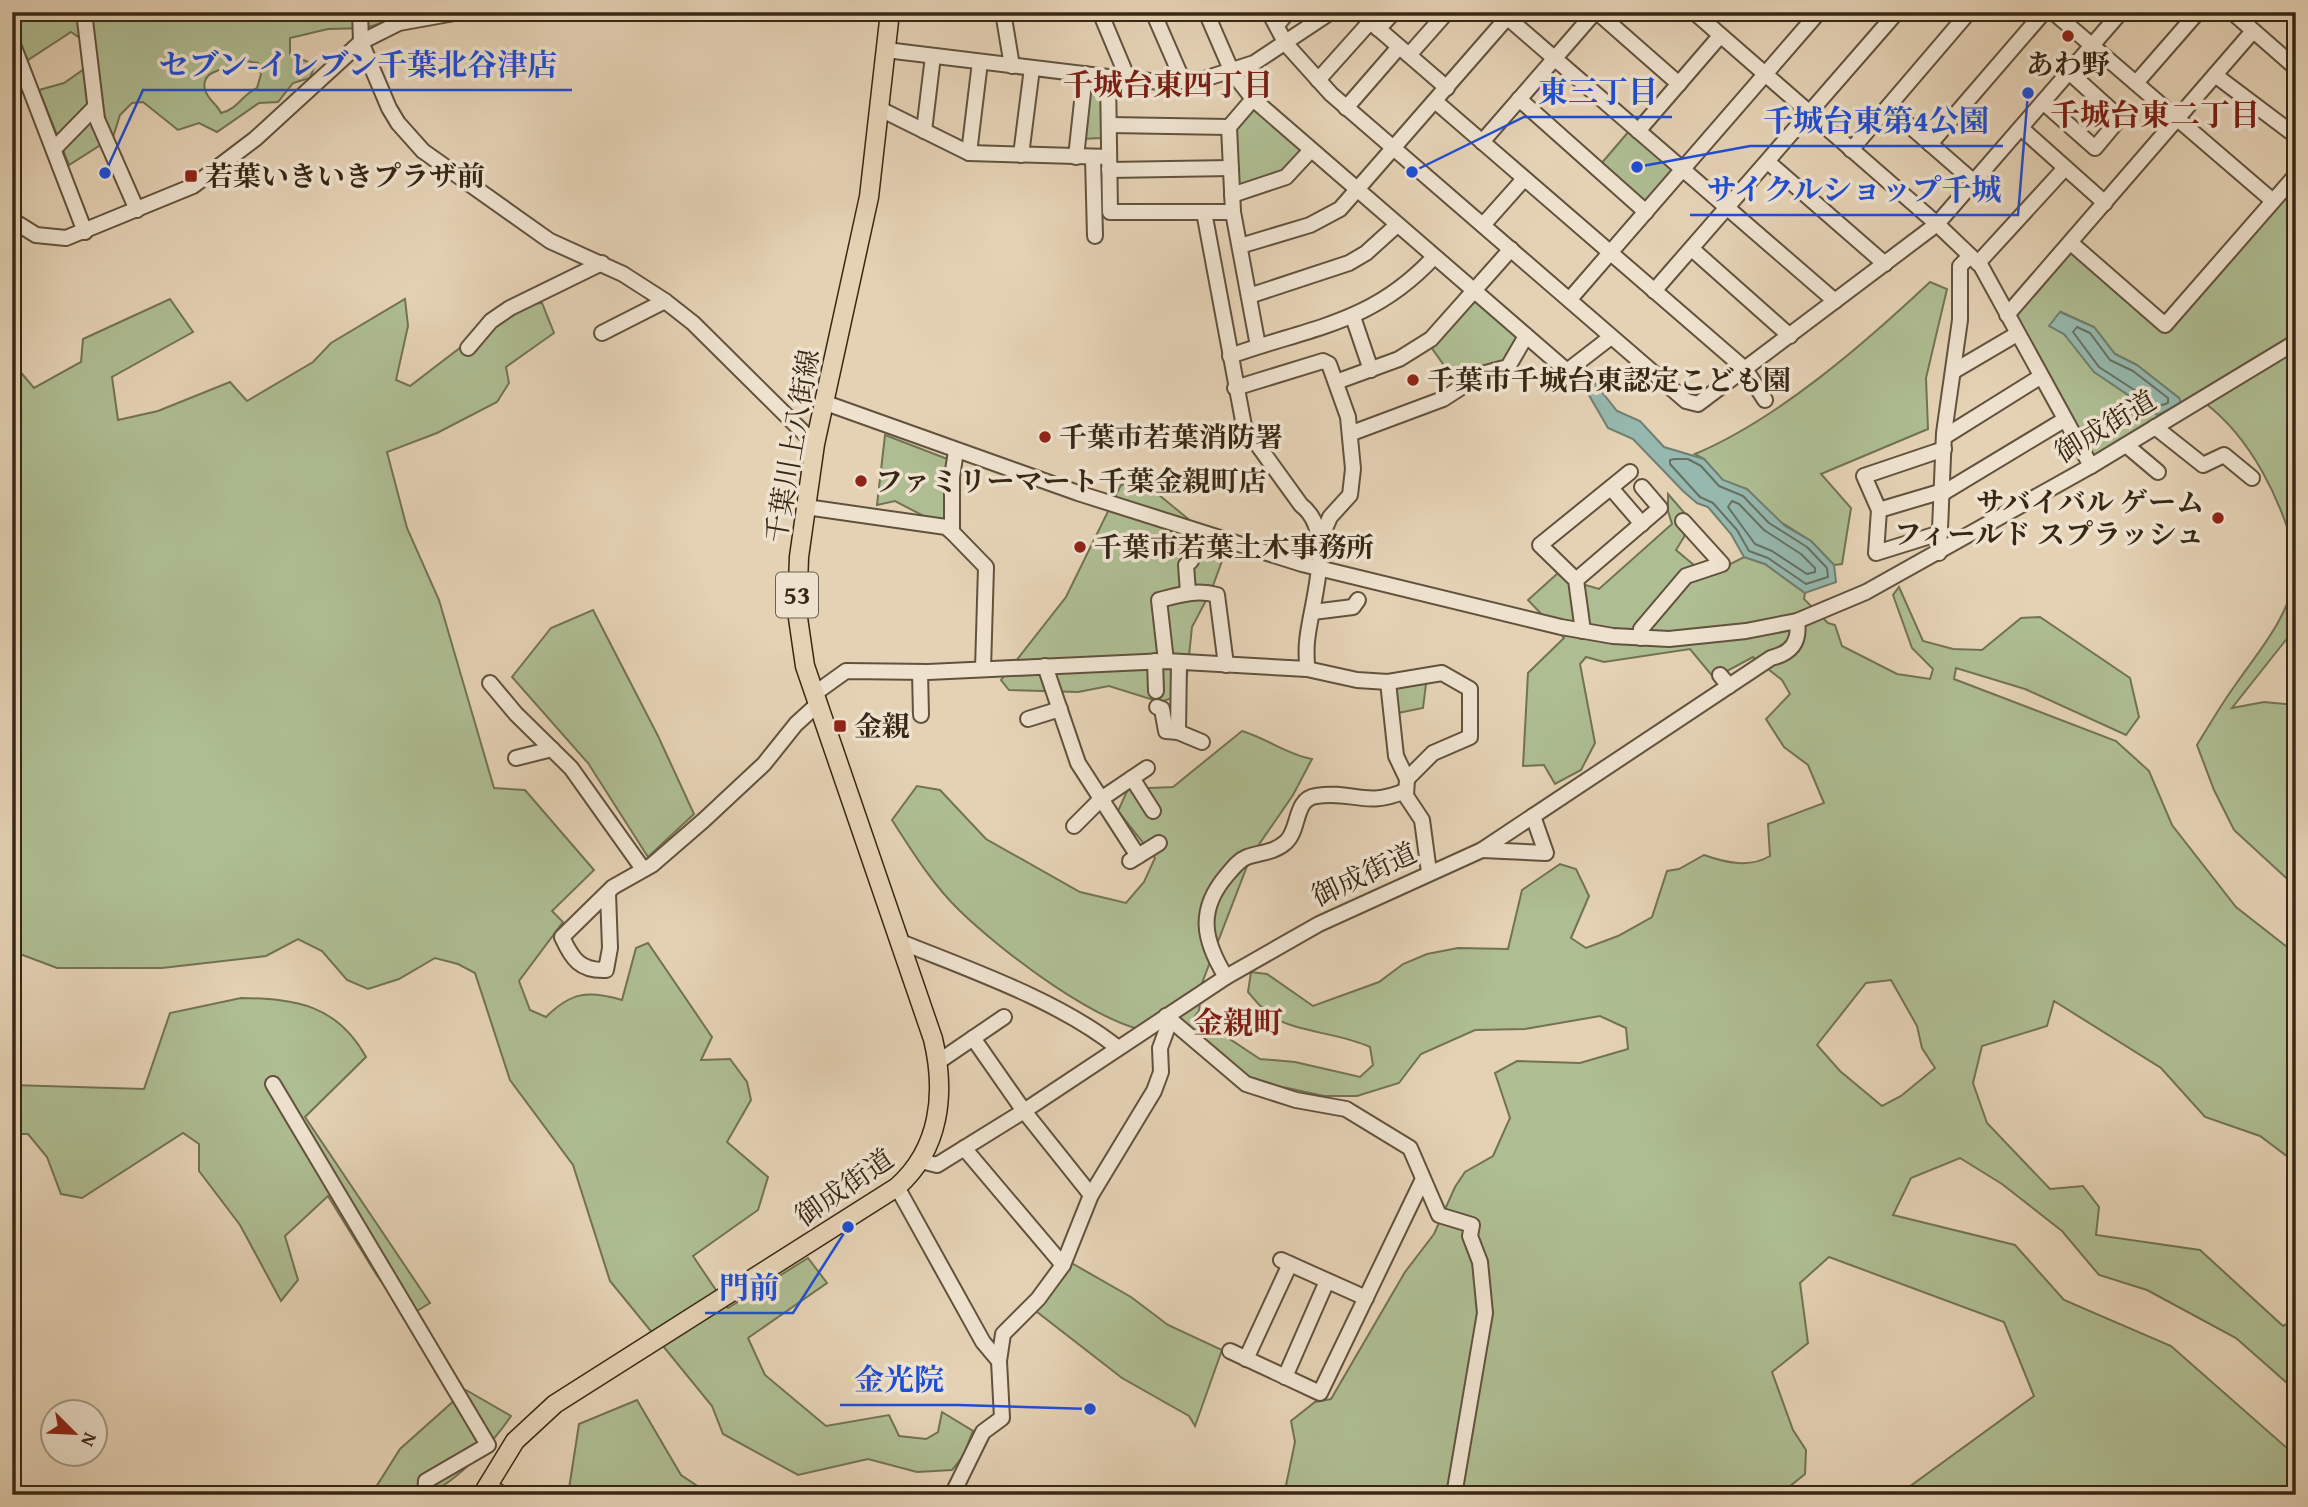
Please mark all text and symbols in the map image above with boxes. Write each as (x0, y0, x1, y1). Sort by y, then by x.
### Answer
marker: あわ野 (2060, 28, 2076, 44)
callout: セブン-イレブン千葉北谷津店 (143, 39, 572, 90)
text: セブン-イレブン千葉北谷津店 (159, 42, 557, 86)
place label: あわ野 (2026, 43, 2110, 84)
district label: 千城台東四丁目 (1063, 62, 1273, 106)
callout: 東三丁目 (1524, 66, 1672, 117)
text: 東三丁目 (1538, 69, 1658, 113)
district label: 千城台東二丁目 (2050, 92, 2260, 136)
callout: 千城台東第4公園 (1750, 95, 2003, 146)
text: 千城台東第4公園 (1763, 98, 1989, 142)
place label: 若葉いきいきプラザ前 (205, 155, 485, 196)
callout: サイクルショップ千城 (1690, 164, 2018, 215)
text: サイクルショップ千城 (1706, 167, 2002, 211)
marker: 若葉いきいきプラザ前 (183, 168, 199, 184)
street label: 千葉川上八街線 (754, 346, 829, 546)
place label: 千葉市千城台東認定こども園 (1427, 359, 1791, 400)
marker: 千葉市千城台東認定こども園 (1405, 372, 1421, 388)
street label: 御成街道 (2046, 379, 2163, 472)
place label: 千葉市若葉消防署 (1059, 416, 1283, 457)
marker: 千葉市若葉消防署 (1037, 429, 1053, 445)
place label: ファミリーマート千葉金親町店 (875, 460, 1266, 501)
marker: ファミリーマート千葉金親町店 (853, 473, 869, 489)
place label: サバイバル ゲーム フィールド スプラッシュ (1894, 481, 2204, 554)
marker: サバイバル ゲーム フィールド スプラッシュ (2210, 510, 2226, 526)
place label: 千葉市若葉土木事務所 (1094, 526, 1374, 567)
marker: 千葉市若葉土木事務所 (1072, 539, 1088, 555)
road number: 53 (776, 572, 818, 618)
place label: 金親 (854, 705, 910, 746)
marker: 金親 (832, 718, 848, 734)
street label: 御成街道 (1304, 831, 1423, 916)
district label: 金親町 (1193, 1000, 1283, 1044)
street label: 御成街道 (786, 1138, 901, 1236)
callout: 門前 (705, 1262, 793, 1313)
text: 門前 (719, 1265, 779, 1309)
callout: 金光院 (840, 1354, 958, 1405)
text: 金光院 (854, 1357, 944, 1401)
north arrow (38, 1398, 108, 1468)
text: N (74, 1428, 105, 1452)

